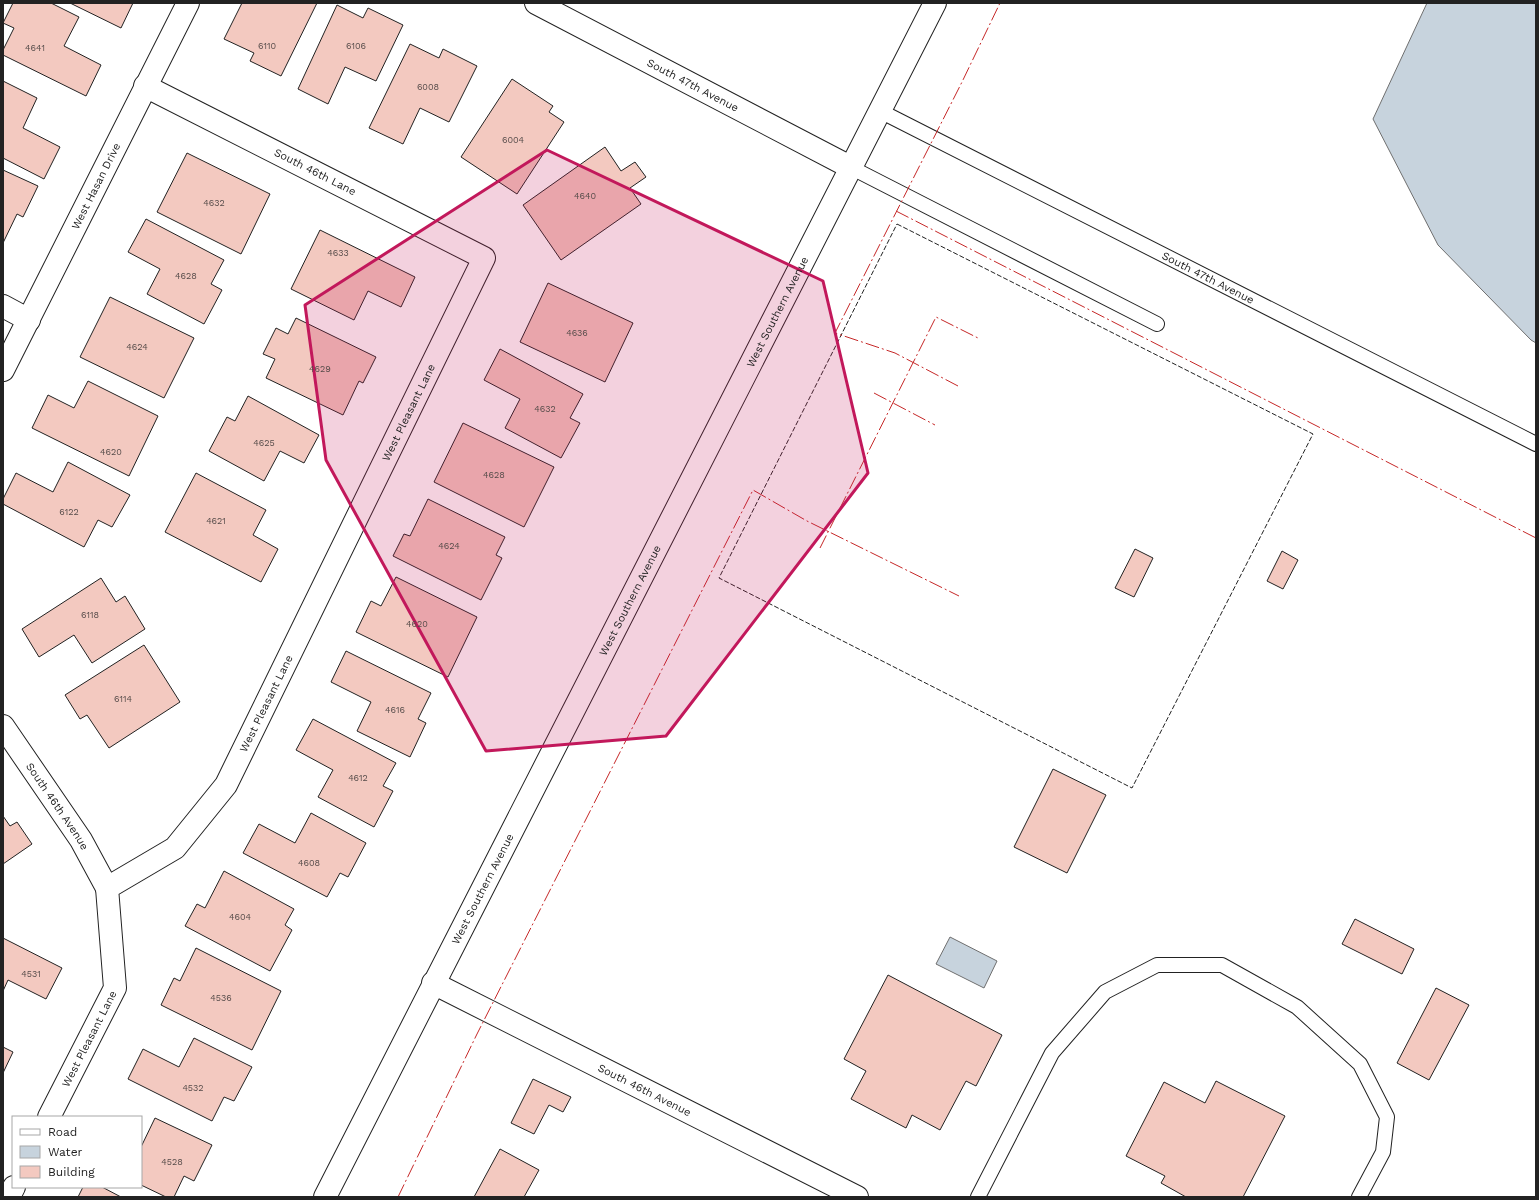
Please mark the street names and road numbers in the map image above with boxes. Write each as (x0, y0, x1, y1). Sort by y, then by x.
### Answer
street label: South 47th Avenue (645, 56, 741, 114)
street label: West Hasan Drive (69, 141, 123, 231)
street label: South 46th Lane (272, 146, 358, 198)
street label: South 47th Avenue (1160, 249, 1256, 306)
street label: West Southern Avenue (744, 254, 811, 369)
street label: West Pleasant Lane (379, 362, 438, 463)
street label: West Southern Avenue (596, 543, 663, 658)
street label: West Pleasant Lane (237, 653, 295, 754)
street label: South 46th Avenue (23, 760, 92, 852)
street label: West Southern Avenue (449, 831, 516, 946)
street label: West Pleasant Lane (59, 988, 119, 1089)
street label: South 46th Avenue (596, 1061, 693, 1119)

